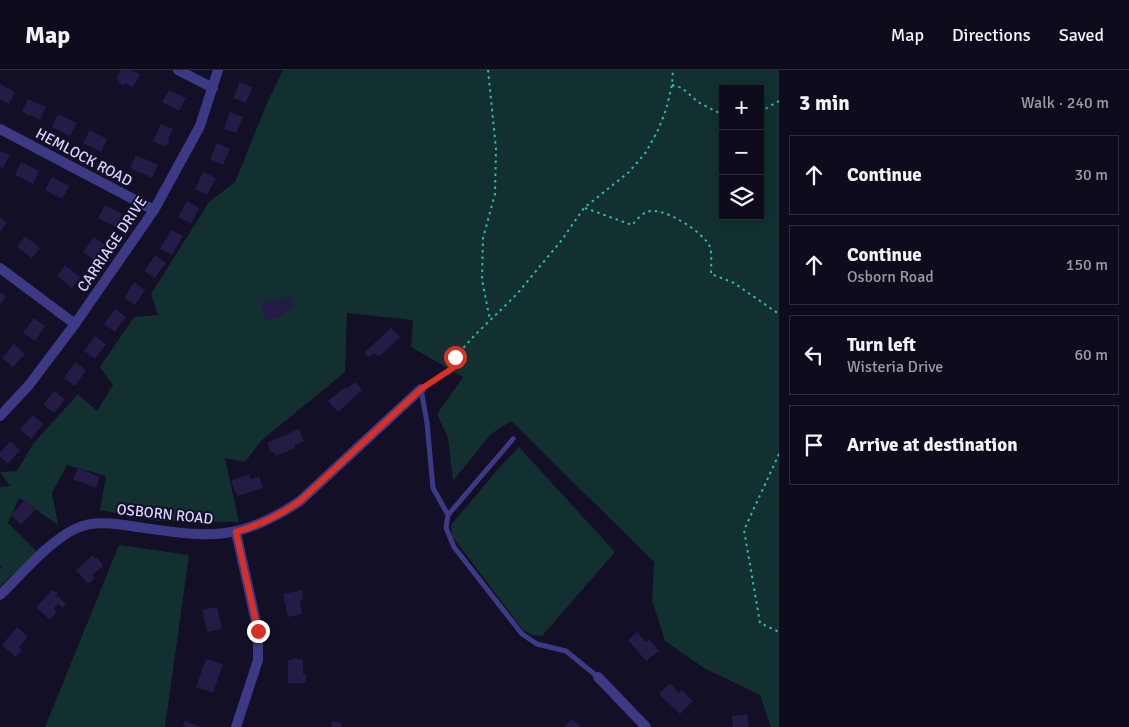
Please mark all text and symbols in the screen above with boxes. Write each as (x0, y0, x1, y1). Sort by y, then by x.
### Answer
text: Map (25, 20, 70, 50)
text: Map (891, 24, 924, 46)
text: Directions (952, 24, 1031, 46)
text: Saved (1059, 24, 1104, 46)
map controls (719, 85, 764, 220)
button: + (719, 85, 764, 130)
text: 3 min (799, 90, 850, 116)
text: Walk · 240 m (1021, 93, 1109, 113)
street label: HEMLOCK ROAD (33, 124, 135, 190)
button: − (719, 130, 764, 175)
icon: ahead (800, 161, 828, 189)
text: Continue (847, 163, 922, 187)
text: 30 m (1074, 165, 1108, 185)
button: layers (719, 175, 764, 220)
street label: CARRIAGE DRIVE (73, 193, 151, 295)
text: Continue (847, 243, 922, 267)
icon: ahead (800, 251, 828, 279)
text: 150 m (1066, 255, 1108, 275)
text: Osborn Road (847, 267, 934, 287)
text: Turn left (847, 333, 916, 357)
icon: left (800, 341, 828, 369)
text: 60 m (1074, 345, 1108, 365)
route start (444, 346, 467, 369)
text: Wisteria Drive (847, 357, 943, 377)
icon: arrive (800, 431, 828, 459)
text: Arrive at destination (847, 433, 1018, 457)
street label: OSBORN ROAD (116, 500, 214, 528)
route end (247, 620, 270, 643)

